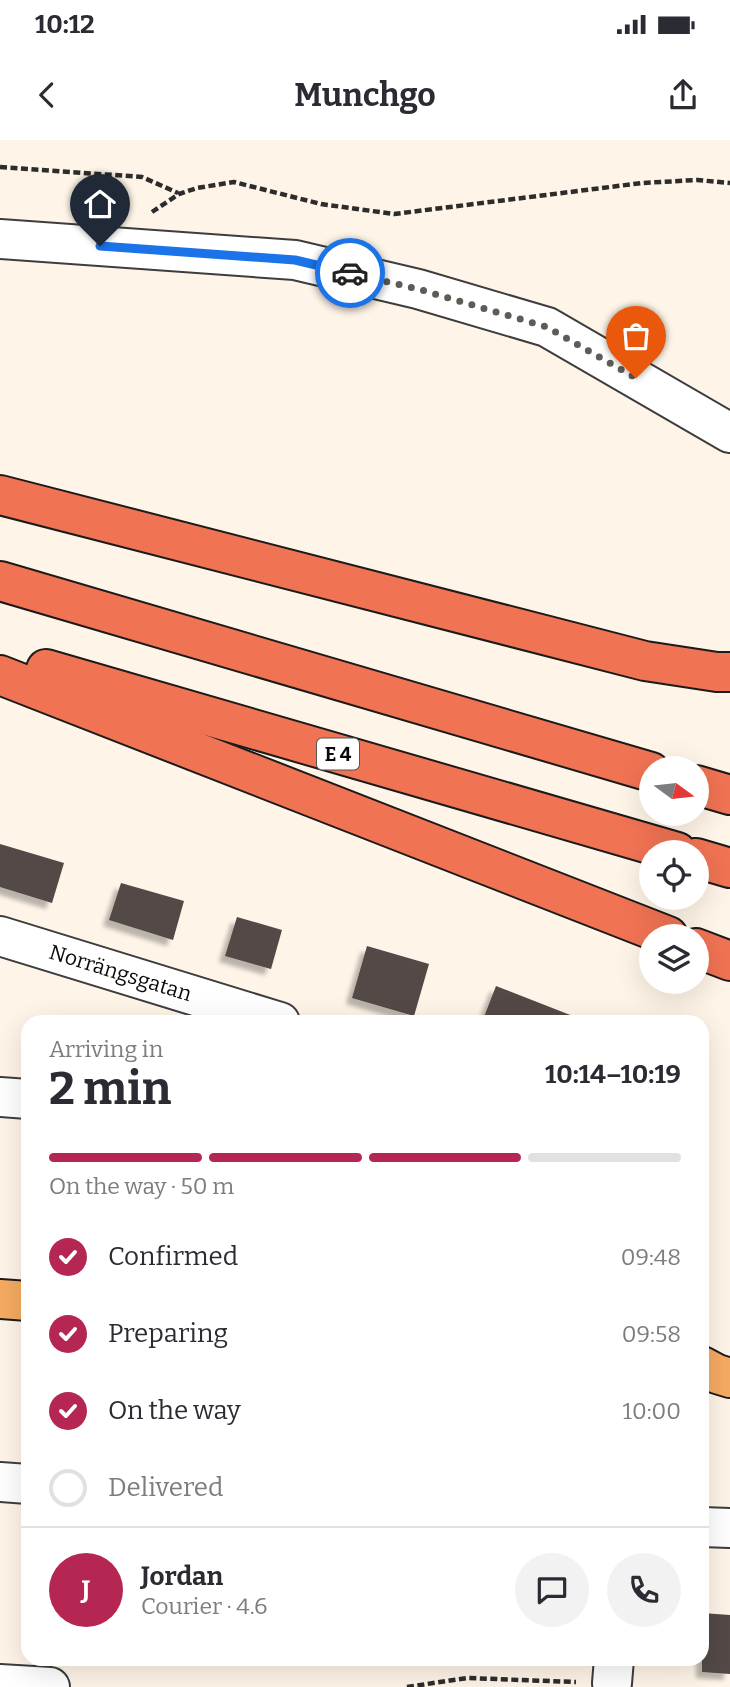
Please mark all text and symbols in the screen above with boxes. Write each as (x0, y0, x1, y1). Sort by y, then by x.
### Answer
text: 10:12 (35, 9, 95, 40)
icon: back (28, 76, 66, 114)
text: Munchgo (294, 76, 436, 114)
icon: share (664, 76, 702, 114)
pin (70, 174, 130, 246)
icon: home (81, 185, 119, 223)
courier (315, 238, 385, 308)
icon: car (331, 254, 369, 292)
pin (606, 306, 666, 378)
icon: bag (617, 317, 655, 355)
road number: E 4 (317, 738, 359, 769)
north arrow (639, 756, 709, 826)
map controls (639, 756, 709, 994)
button: locate (639, 840, 709, 910)
button: layers (639, 924, 709, 994)
street label: Norrängsgatan (46, 939, 195, 1007)
text: Arriving in (49, 1035, 163, 1063)
text: 10:14–10:19 (545, 1059, 681, 1090)
text: 2 min (49, 1061, 171, 1116)
text: On the way · 50 m (49, 1172, 234, 1200)
icon: check (49, 1238, 87, 1276)
text: Confirmed (108, 1241, 238, 1272)
text: 09:48 (621, 1243, 681, 1271)
icon: check (49, 1315, 87, 1353)
text: Preparing (108, 1318, 228, 1349)
text: 09:58 (622, 1320, 681, 1348)
icon: check (49, 1392, 87, 1430)
text: On the way (108, 1395, 241, 1426)
text: 10:00 (623, 1397, 681, 1425)
text: Delivered (108, 1472, 223, 1503)
button: chat (515, 1553, 589, 1627)
button: phone (607, 1553, 681, 1627)
text: Jordan (141, 1561, 223, 1592)
text: J (82, 1575, 90, 1606)
text: Courier · 4.6 (141, 1592, 268, 1620)

